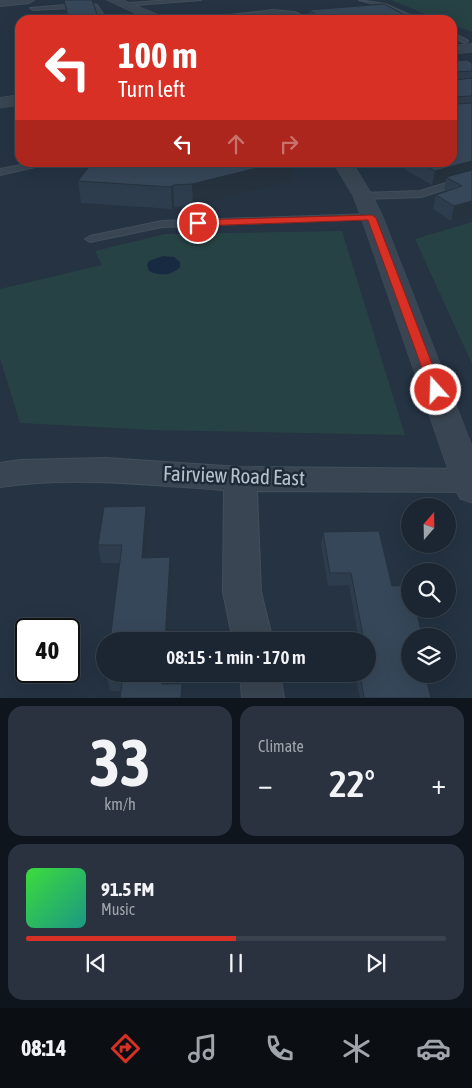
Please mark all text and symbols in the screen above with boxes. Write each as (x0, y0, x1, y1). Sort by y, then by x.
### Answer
icon: left (35, 35, 100, 100)
text: 100 m (118, 35, 197, 75)
text: Turn left (118, 76, 185, 102)
icon: left (169, 130, 197, 158)
icon: ahead (222, 130, 250, 158)
icon: right (275, 130, 303, 158)
pin (177, 202, 219, 244)
icon: arrive (184, 209, 212, 237)
position arrow (409, 363, 461, 415)
street label: Fairview Road East (163, 461, 306, 489)
north arrow (401, 498, 456, 552)
map controls (401, 498, 456, 683)
button: search (401, 563, 456, 618)
speed limit sign: 40 (15, 618, 80, 683)
button: layers (401, 628, 456, 683)
text: 08:15 · 1 min · 170 m (166, 646, 306, 668)
text: 33 (89, 725, 151, 800)
text: Climate (258, 737, 304, 755)
text: 22° (329, 762, 375, 805)
text: − (258, 768, 273, 800)
text: + (431, 768, 446, 800)
text: km/h (104, 795, 136, 813)
text: 91.5 FM (101, 878, 154, 900)
text: Music (101, 900, 135, 918)
icon: previous (82, 949, 110, 977)
icon: pause (222, 949, 250, 977)
icon: next (362, 949, 390, 977)
icon: directions (108, 1031, 143, 1066)
icon: music (185, 1031, 220, 1066)
icon: phone (262, 1031, 297, 1066)
icon: climate (339, 1031, 374, 1066)
icon: car (416, 1031, 451, 1066)
text: 08:14 (21, 1035, 66, 1061)

